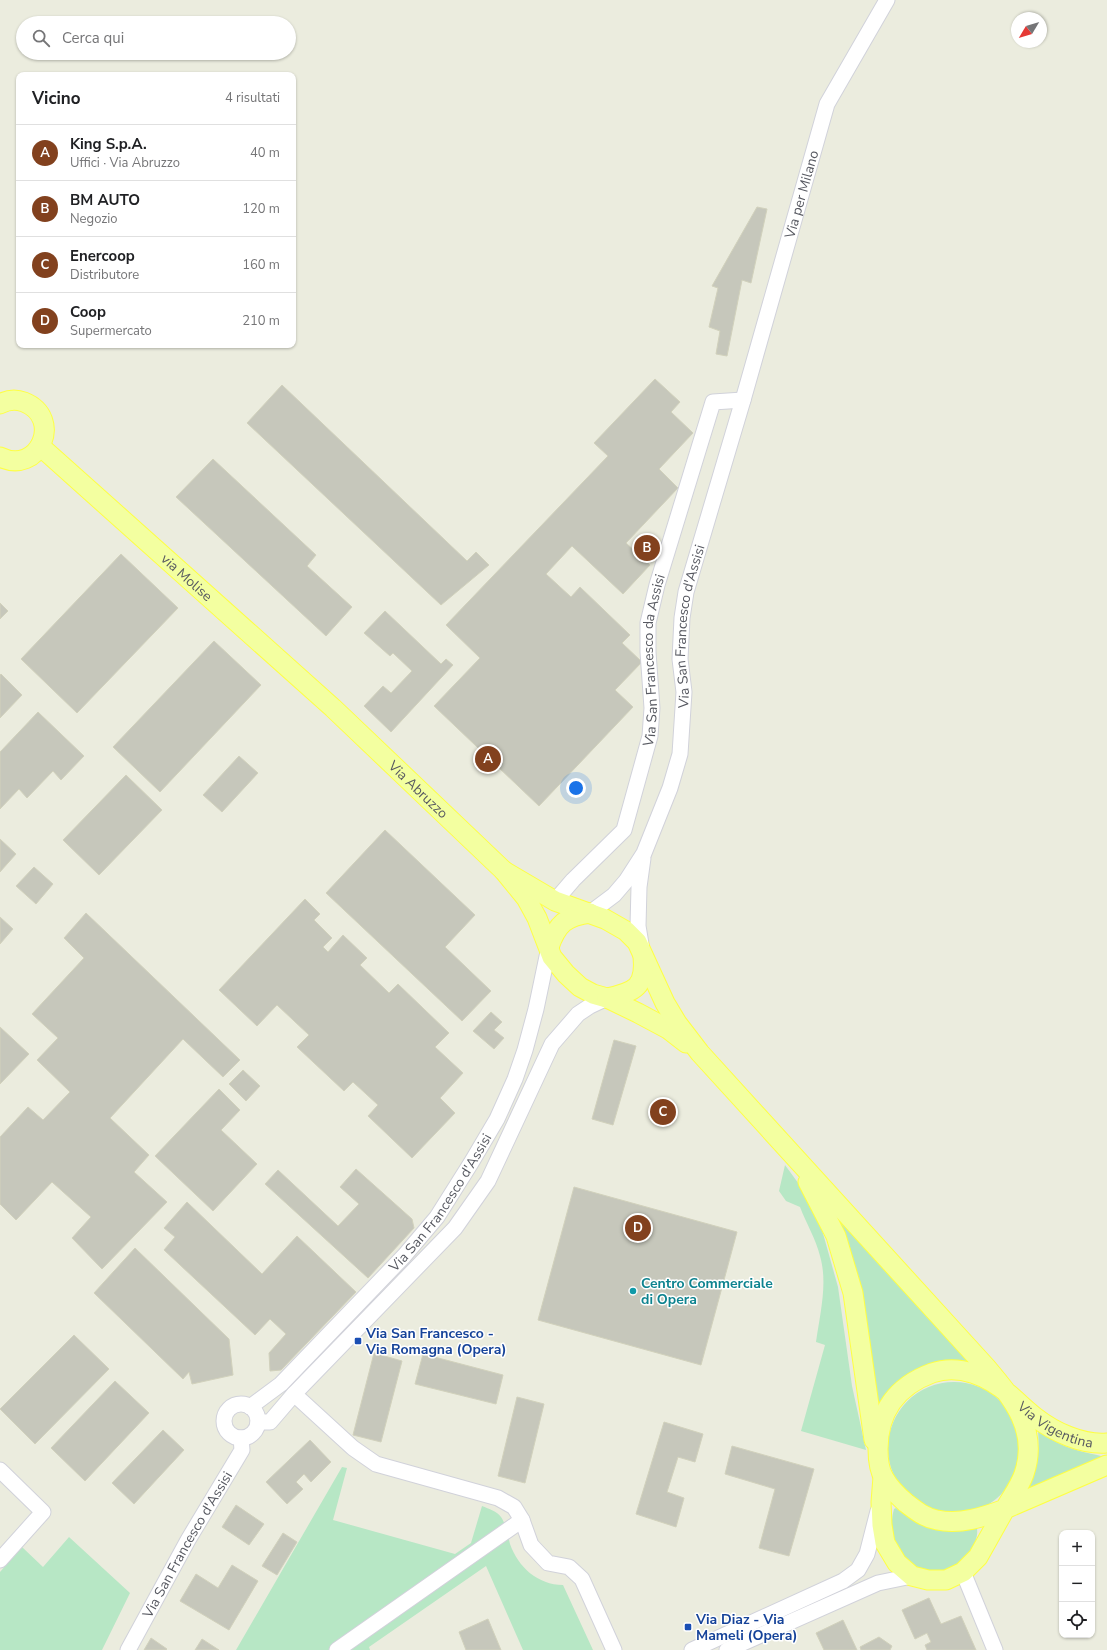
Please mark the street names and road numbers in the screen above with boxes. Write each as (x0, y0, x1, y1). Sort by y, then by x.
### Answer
street label: Via per Milano (780, 148, 823, 242)
street label: Via San Francesco d'Assisi (671, 542, 710, 710)
street label: via Molise (157, 550, 216, 606)
street label: Via San Francesco da Assisi (638, 572, 670, 750)
street label: Via Abruzzo (383, 756, 452, 823)
street label: Via San Francesco d'Assisi (384, 1130, 496, 1277)
street label: Via Vigentina (1012, 1397, 1094, 1453)
street label: Via San Francesco d'Assisi (138, 1468, 237, 1622)

